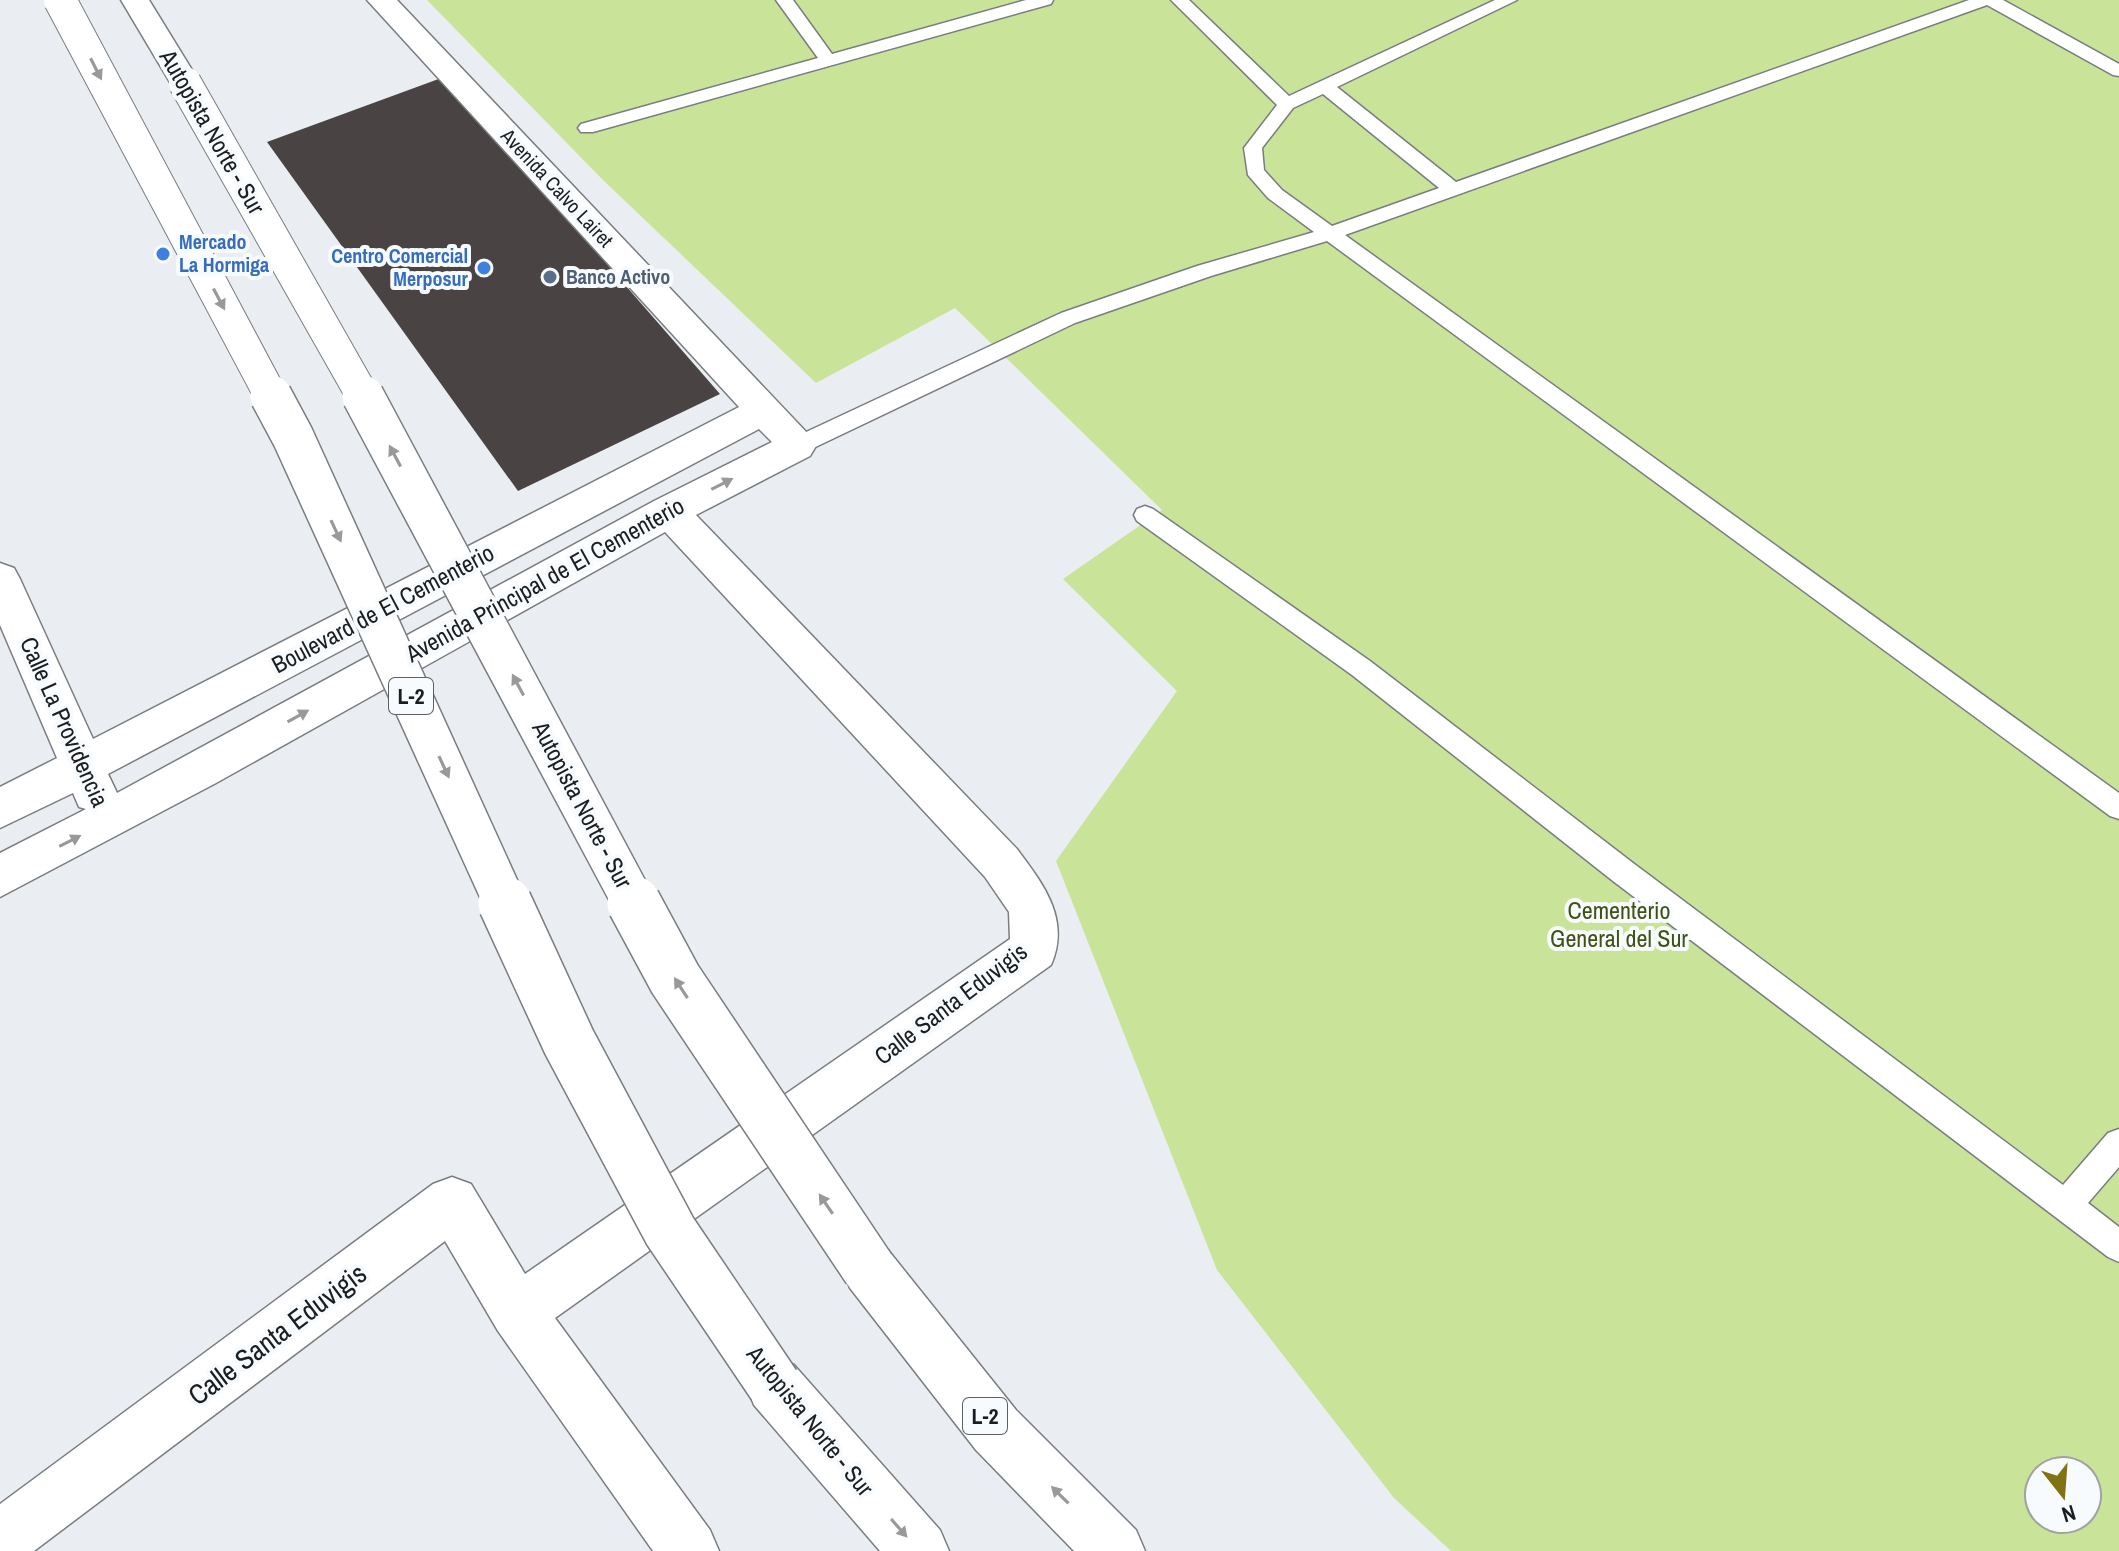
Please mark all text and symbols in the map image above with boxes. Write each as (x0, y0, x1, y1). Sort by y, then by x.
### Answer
street label: Autopista Norte - Sur (152, 43, 273, 220)
one-way arrow (89, 58, 103, 81)
street label: Avenida Calvo Lairet (495, 122, 620, 253)
place label: Mercado La Hormiga (179, 228, 269, 278)
place label: Centro Comercial Merposur (331, 242, 469, 292)
marker: Mercado La Hormiga (154, 245, 172, 263)
marker: Centro Comercial Merposur (475, 259, 493, 277)
place label: Banco Activo (566, 263, 670, 290)
marker: Banco Activo (541, 268, 559, 286)
one-way arrow (212, 287, 225, 310)
one-way arrow (389, 444, 402, 467)
one-way arrow (711, 477, 734, 491)
street label: Avenida Principal de El Cementerio (399, 489, 689, 670)
one-way arrow (329, 519, 342, 542)
street label: Boulevard de El Cementerio (266, 536, 499, 680)
street label: Calle La Providencia (13, 632, 117, 812)
one-way arrow (511, 674, 524, 697)
road number: L-2 (389, 678, 433, 714)
one-way arrow (286, 709, 309, 723)
street label: Autopista Norte - Sur (525, 715, 641, 894)
one-way arrow (437, 755, 451, 779)
one-way arrow (58, 834, 81, 847)
park label: Cementerio General del Sur (1550, 894, 1688, 954)
street label: Calle Santa Eduvigis (867, 935, 1033, 1071)
one-way arrow (674, 977, 688, 999)
one-way arrow (819, 1193, 834, 1214)
street label: Calle Santa Eduvigis (180, 1254, 374, 1414)
street label: Autopista Norte - Sur (740, 1338, 882, 1503)
road number: L-2 (963, 1398, 1007, 1434)
north arrow (2023, 1455, 2103, 1535)
one-way arrow (1051, 1486, 1070, 1505)
text: N (2058, 1498, 2079, 1530)
one-way arrow (890, 1517, 907, 1537)

